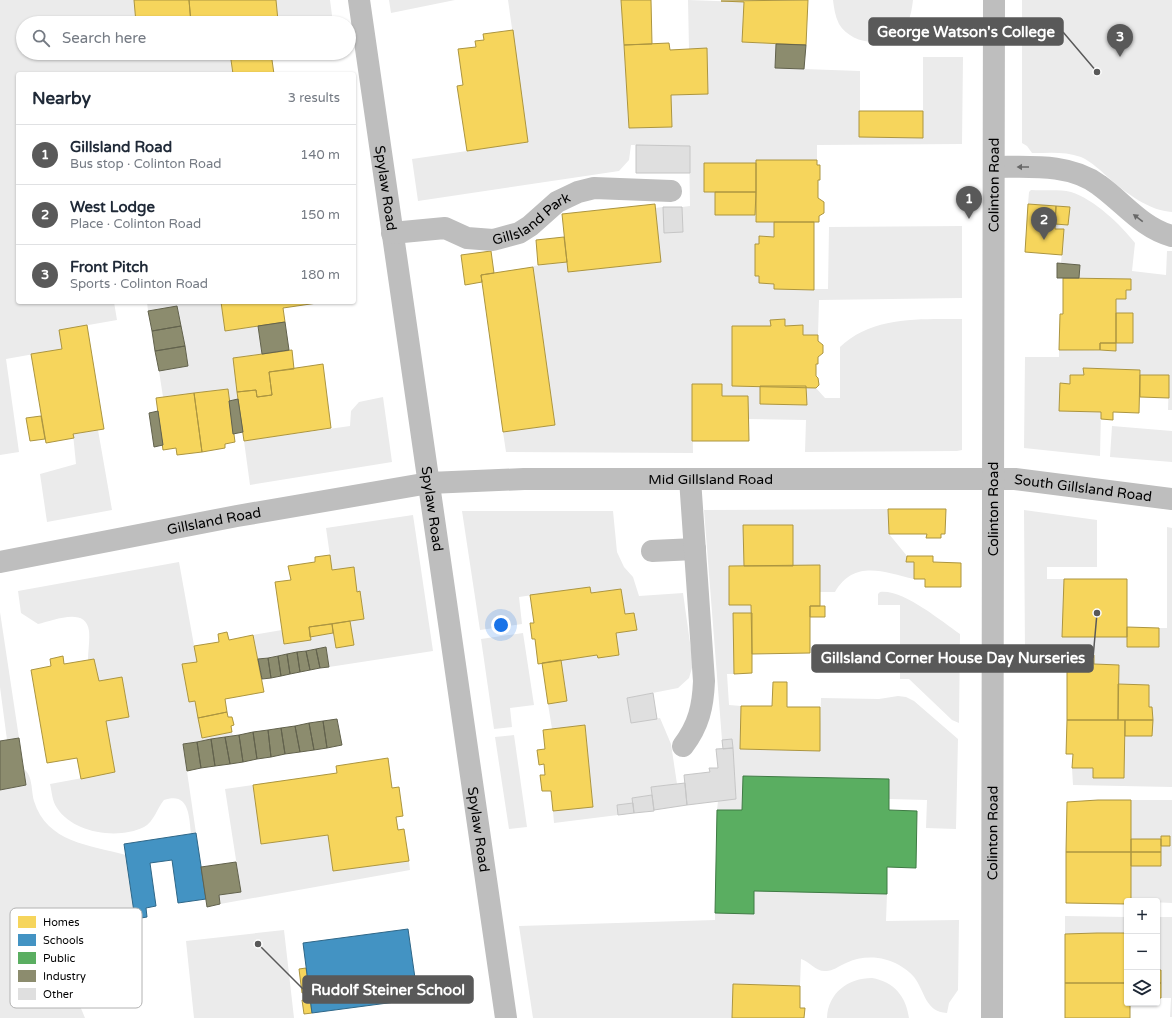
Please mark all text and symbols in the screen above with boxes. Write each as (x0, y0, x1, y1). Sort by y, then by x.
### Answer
search box (16, 16, 356, 60)
callout: George Watson's College (869, 18, 1063, 45)
text: George Watson's College (877, 23, 1056, 42)
pin: 3 (1107, 24, 1133, 57)
icon: search (30, 27, 52, 49)
text: Search here (62, 29, 146, 47)
text: Nearby (32, 88, 91, 109)
text: 3 results (288, 90, 340, 106)
text: Gillsland Road (70, 138, 172, 156)
street label: Colinton Road (985, 138, 1002, 232)
street label: Spylaw Road (372, 144, 401, 232)
text: 1 (41, 147, 49, 163)
text: 140 m (300, 147, 340, 163)
text: Bus stop · Colinton Road (70, 156, 221, 172)
one-way arrow (1016, 164, 1029, 170)
pin: 1 (956, 186, 982, 219)
street label: Gillsland Park (490, 188, 573, 248)
text: West Lodge (70, 198, 155, 216)
text: 2 (41, 207, 49, 223)
text: 150 m (300, 207, 340, 223)
pin: 2 (1031, 207, 1057, 240)
one-way arrow (1132, 214, 1143, 222)
text: Place · Colinton Road (70, 216, 201, 232)
text: Front Pitch (70, 258, 148, 276)
text: 3 (41, 267, 49, 283)
text: 180 m (300, 267, 340, 283)
text: Sports · Colinton Road (70, 276, 208, 292)
street label: Colinton Road (984, 462, 1002, 556)
street label: Spylaw Road (418, 465, 447, 552)
street label: South Gillsland Road (1013, 470, 1153, 505)
street label: Mid Gillsland Road (648, 471, 773, 488)
street label: Gillsland Road (166, 504, 262, 538)
your location (491, 615, 511, 635)
callout: Gillsland Corner House Day Nurseries (812, 645, 1093, 672)
text: Gillsland Corner House Day Nurseries (821, 649, 1085, 668)
street label: Spylaw Road (464, 786, 493, 873)
street label: Colinton Road (984, 786, 1001, 880)
map controls (1124, 898, 1160, 1006)
button: + (1124, 898, 1160, 934)
legend (10, 908, 142, 1008)
text: Homes (43, 916, 79, 929)
text: Schools (43, 934, 84, 947)
button: − (1124, 934, 1160, 970)
text: Public (43, 952, 75, 965)
text: Industry (43, 970, 86, 983)
button: layers (1124, 970, 1160, 1006)
callout: Rudolf Steiner School (303, 976, 473, 1003)
text: Rudolf Steiner School (311, 981, 465, 999)
text: Other (43, 988, 74, 1001)

